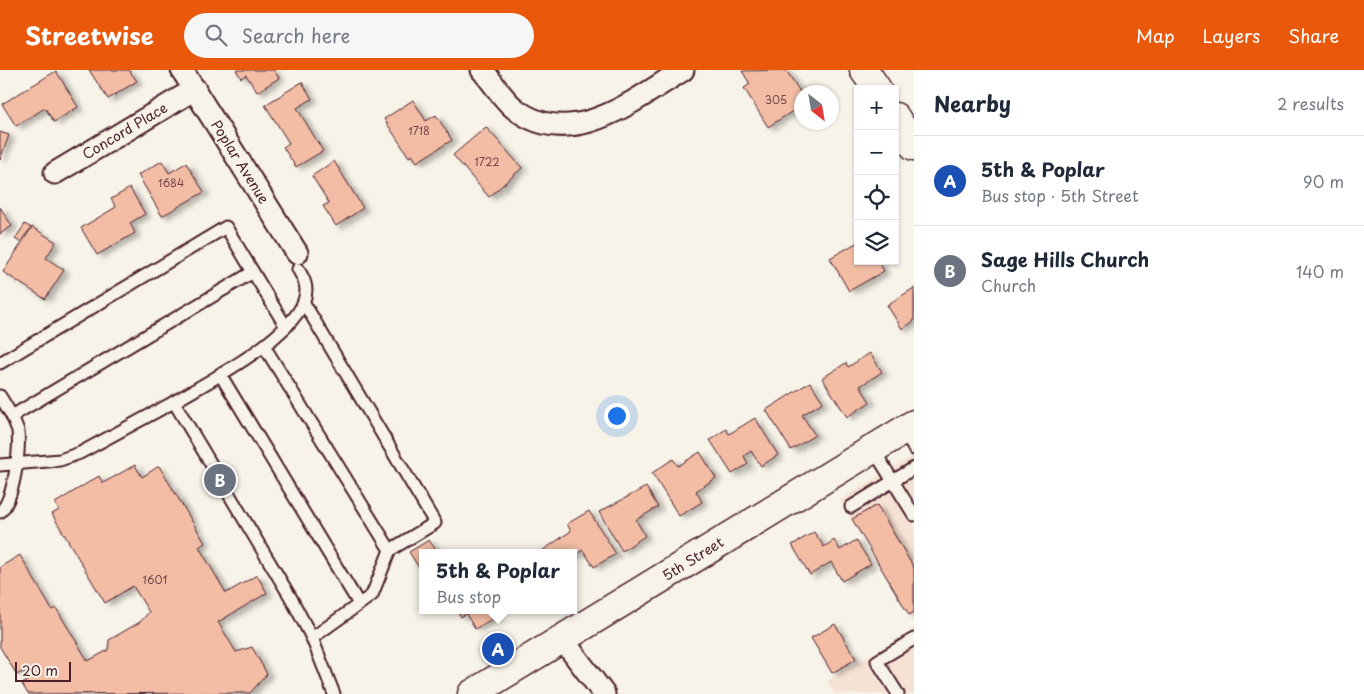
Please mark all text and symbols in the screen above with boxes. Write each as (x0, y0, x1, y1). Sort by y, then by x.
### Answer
search box (184, 13, 534, 58)
text: Streetwise (25, 17, 154, 53)
icon: search (202, 21, 230, 49)
text: Search here (242, 21, 350, 49)
text: Map (1136, 22, 1175, 49)
text: Layers (1203, 22, 1260, 49)
text: Share (1288, 22, 1339, 49)
north arrow (794, 85, 839, 130)
map controls (854, 85, 899, 265)
button: + (854, 85, 899, 130)
text: Nearby (934, 87, 1011, 119)
house number: 305 (765, 91, 787, 108)
text: 2 results (1277, 91, 1344, 115)
street label: Concord Place (78, 97, 172, 164)
street label: Poplar Avenue (206, 116, 275, 208)
house number: 1718 (408, 122, 430, 139)
button: − (854, 130, 899, 175)
house number: 1722 (474, 153, 500, 170)
text: 5th & Poplar (981, 155, 1105, 183)
text: A (944, 169, 956, 193)
text: 90 m (1303, 169, 1344, 193)
house number: 1684 (158, 174, 184, 191)
button: locate (854, 175, 899, 220)
text: Bus stop · 5th Street (981, 183, 1139, 207)
button: layers (854, 220, 899, 265)
text: Sage Hills Church (981, 245, 1149, 273)
text: B (945, 259, 955, 283)
text: 140 m (1296, 259, 1344, 283)
text: Church (981, 273, 1036, 297)
your location (604, 403, 630, 429)
pin: B (204, 461, 236, 499)
street label: 5th Street (658, 531, 728, 586)
popup (419, 549, 577, 614)
text: 5th & Poplar (436, 556, 560, 584)
house number: 1601 (143, 571, 168, 588)
text: Bus stop (436, 584, 501, 608)
pin: A (482, 630, 514, 668)
scale bar (15, 659, 71, 682)
text: 20 m (22, 660, 58, 681)

